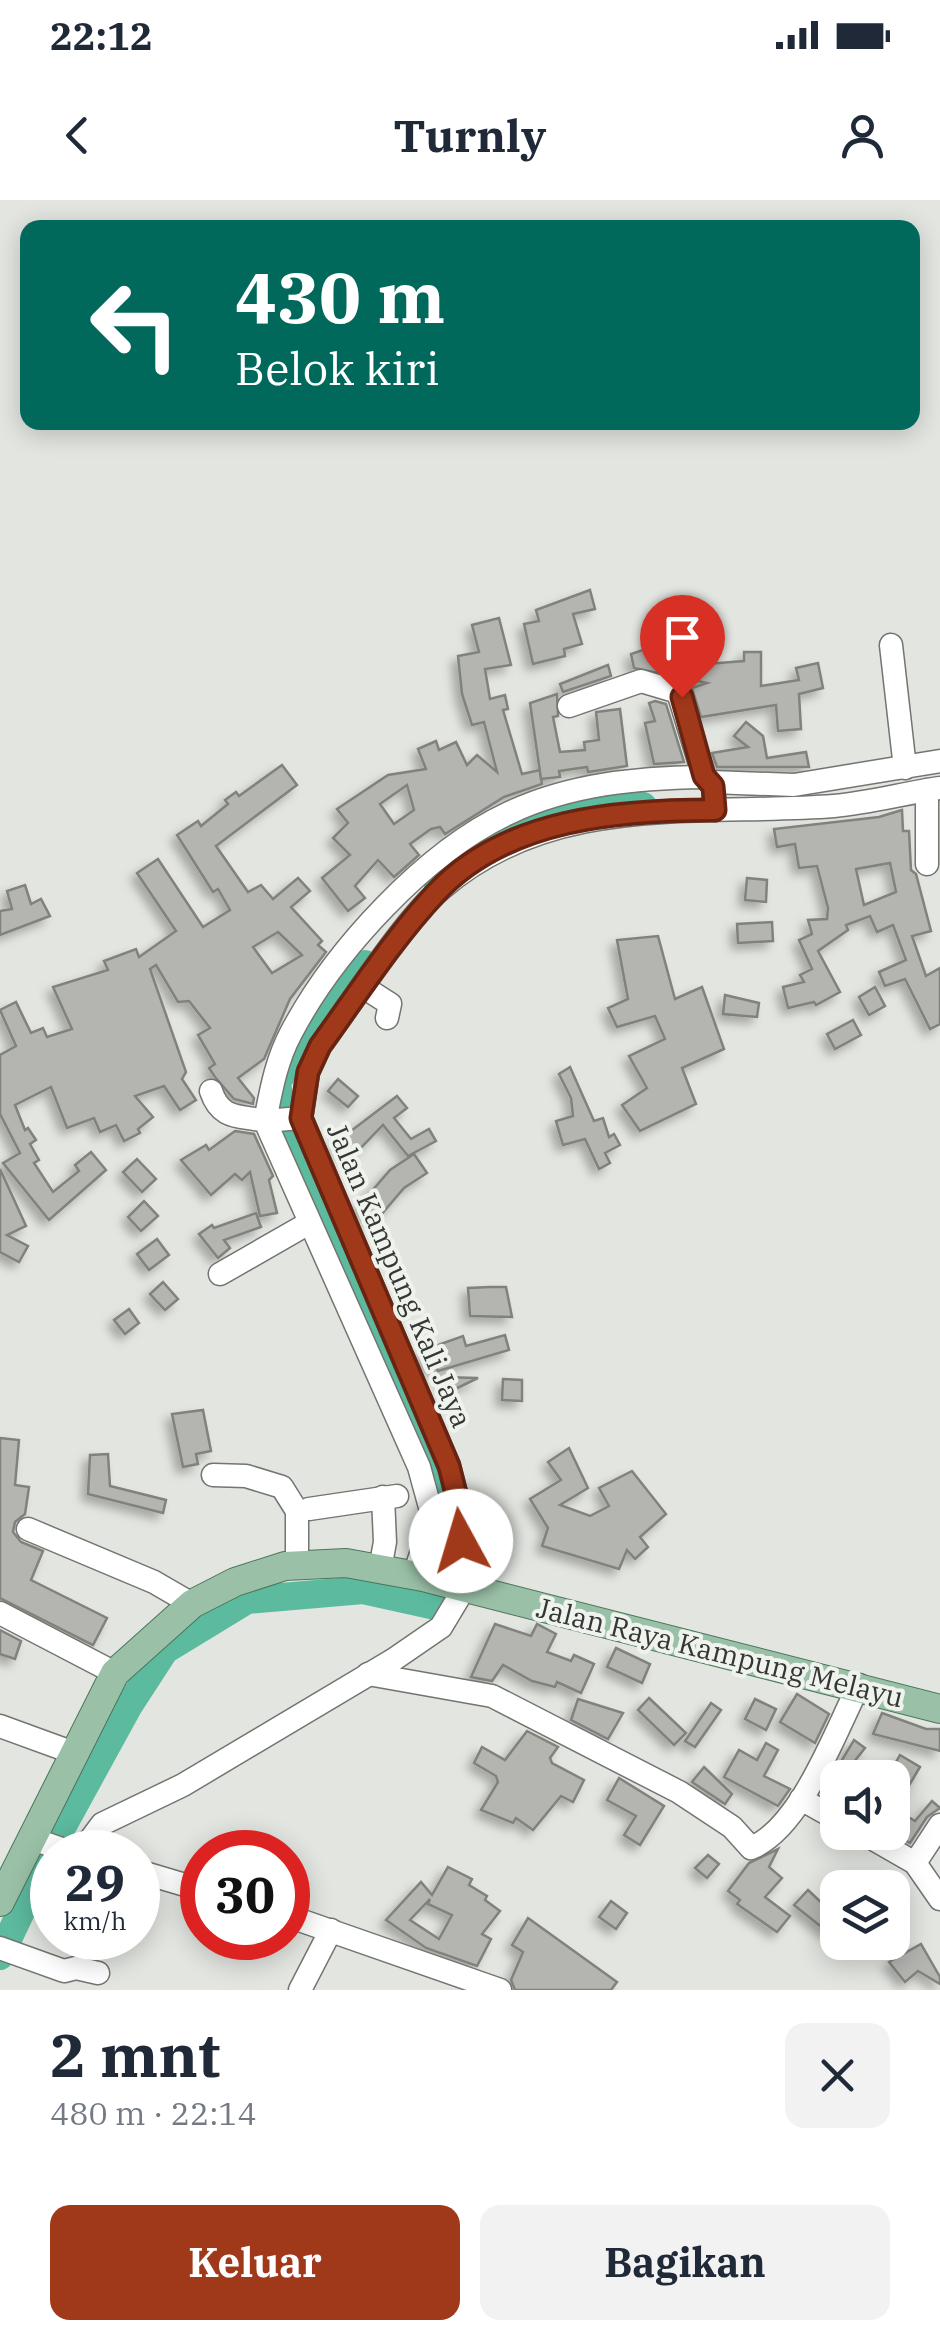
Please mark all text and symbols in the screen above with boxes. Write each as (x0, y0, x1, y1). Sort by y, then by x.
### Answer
text: 22:12 (50, 11, 153, 60)
text: Turnly (394, 106, 546, 164)
icon: back (50, 108, 105, 163)
icon: person (835, 108, 890, 163)
text: 430 m (235, 251, 445, 342)
icon: left (70, 260, 200, 390)
text: Belok kiri (235, 339, 439, 397)
pin (640, 595, 725, 698)
icon: arrive (655, 610, 710, 665)
street label: Jalan Kampung Kali Jaya (319, 1117, 481, 1433)
position arrow (409, 1489, 513, 1593)
street label: Jalan Raya Kampung Melayu (533, 1588, 907, 1716)
map controls (820, 1760, 910, 1960)
button: sound (820, 1760, 910, 1850)
speed limit sign: 30 (180, 1830, 310, 1960)
text: 29 (65, 1850, 125, 1915)
button: layers (820, 1870, 910, 1960)
text: km/h (63, 1904, 127, 1937)
text: 2 mnt (50, 2015, 220, 2094)
button: close (785, 2023, 890, 2128)
text: 480 m · 22:14 (50, 2092, 257, 2134)
button: Keluar (50, 2205, 460, 2320)
button: Bagikan (480, 2205, 890, 2320)

